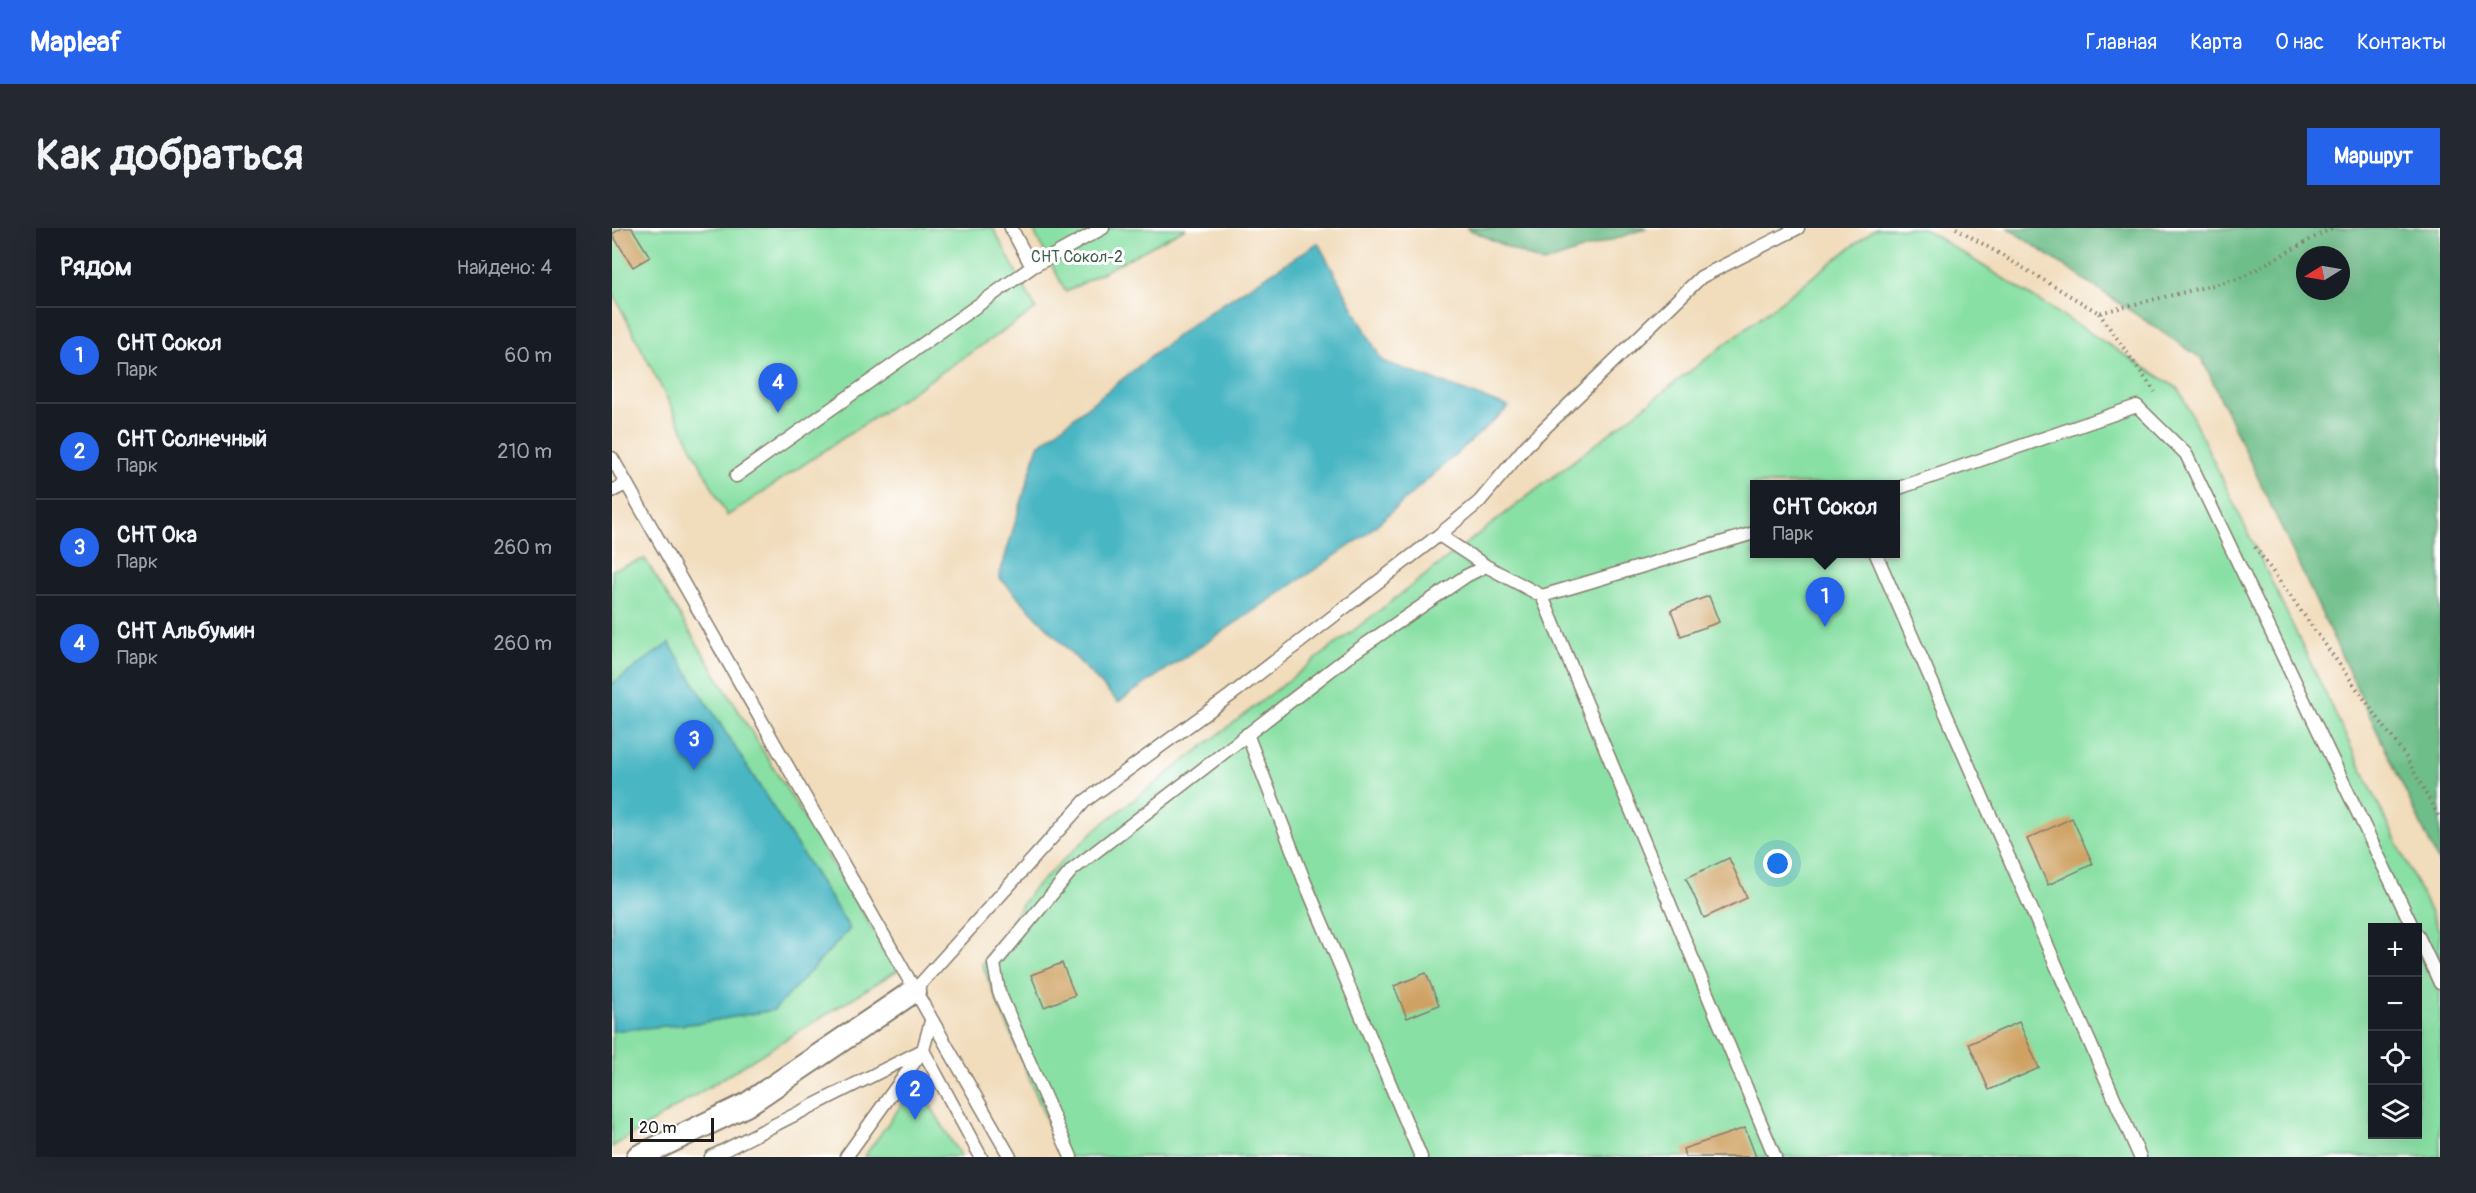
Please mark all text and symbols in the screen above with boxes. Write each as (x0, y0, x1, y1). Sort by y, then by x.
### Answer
text: Mapleaf (30, 25, 121, 60)
text: Главная (2086, 29, 2157, 56)
text: Карта (2190, 29, 2242, 56)
text: О нас (2275, 29, 2324, 56)
text: Контакты (2357, 29, 2446, 56)
button: Маршрут (2307, 128, 2440, 185)
text: Как добраться (36, 130, 303, 182)
north arrow (2296, 246, 2350, 300)
park label: СНТ Сокол-2 (1031, 247, 1123, 267)
text: Рядом (60, 251, 132, 283)
text: Найдено: 4 (457, 255, 552, 280)
text: СНТ Сокол (117, 329, 222, 357)
text: 1 (76, 343, 83, 368)
text: 60 m (505, 343, 552, 368)
text: Парк (117, 357, 158, 382)
pin: 4 (758, 364, 798, 413)
text: СНТ Солнечный (117, 425, 267, 453)
text: 2 (74, 439, 85, 464)
text: 210 m (497, 439, 552, 464)
text: Парк (117, 453, 158, 478)
popup (1750, 480, 1900, 558)
text: СНТ Сокол (1773, 493, 1877, 521)
text: СНТ Ока (117, 521, 197, 549)
text: Парк (1773, 521, 1814, 546)
text: 3 (74, 535, 85, 560)
text: 260 m (493, 535, 552, 560)
text: Парк (117, 549, 158, 574)
pin: 1 (1806, 578, 1844, 627)
text: СНТ Альбумин (117, 617, 255, 645)
text: 4 (74, 631, 85, 656)
text: 260 m (493, 631, 552, 656)
text: Парк (117, 645, 158, 670)
pin: 3 (674, 720, 713, 770)
your location (1763, 849, 1792, 878)
map controls (2368, 923, 2422, 1139)
button: + (2368, 923, 2422, 977)
button: − (2368, 977, 2422, 1031)
button: locate (2368, 1031, 2422, 1085)
pin: 2 (896, 1070, 934, 1120)
button: layers (2368, 1085, 2422, 1139)
scale bar (630, 1115, 714, 1142)
text: 20 m (639, 1118, 677, 1138)

